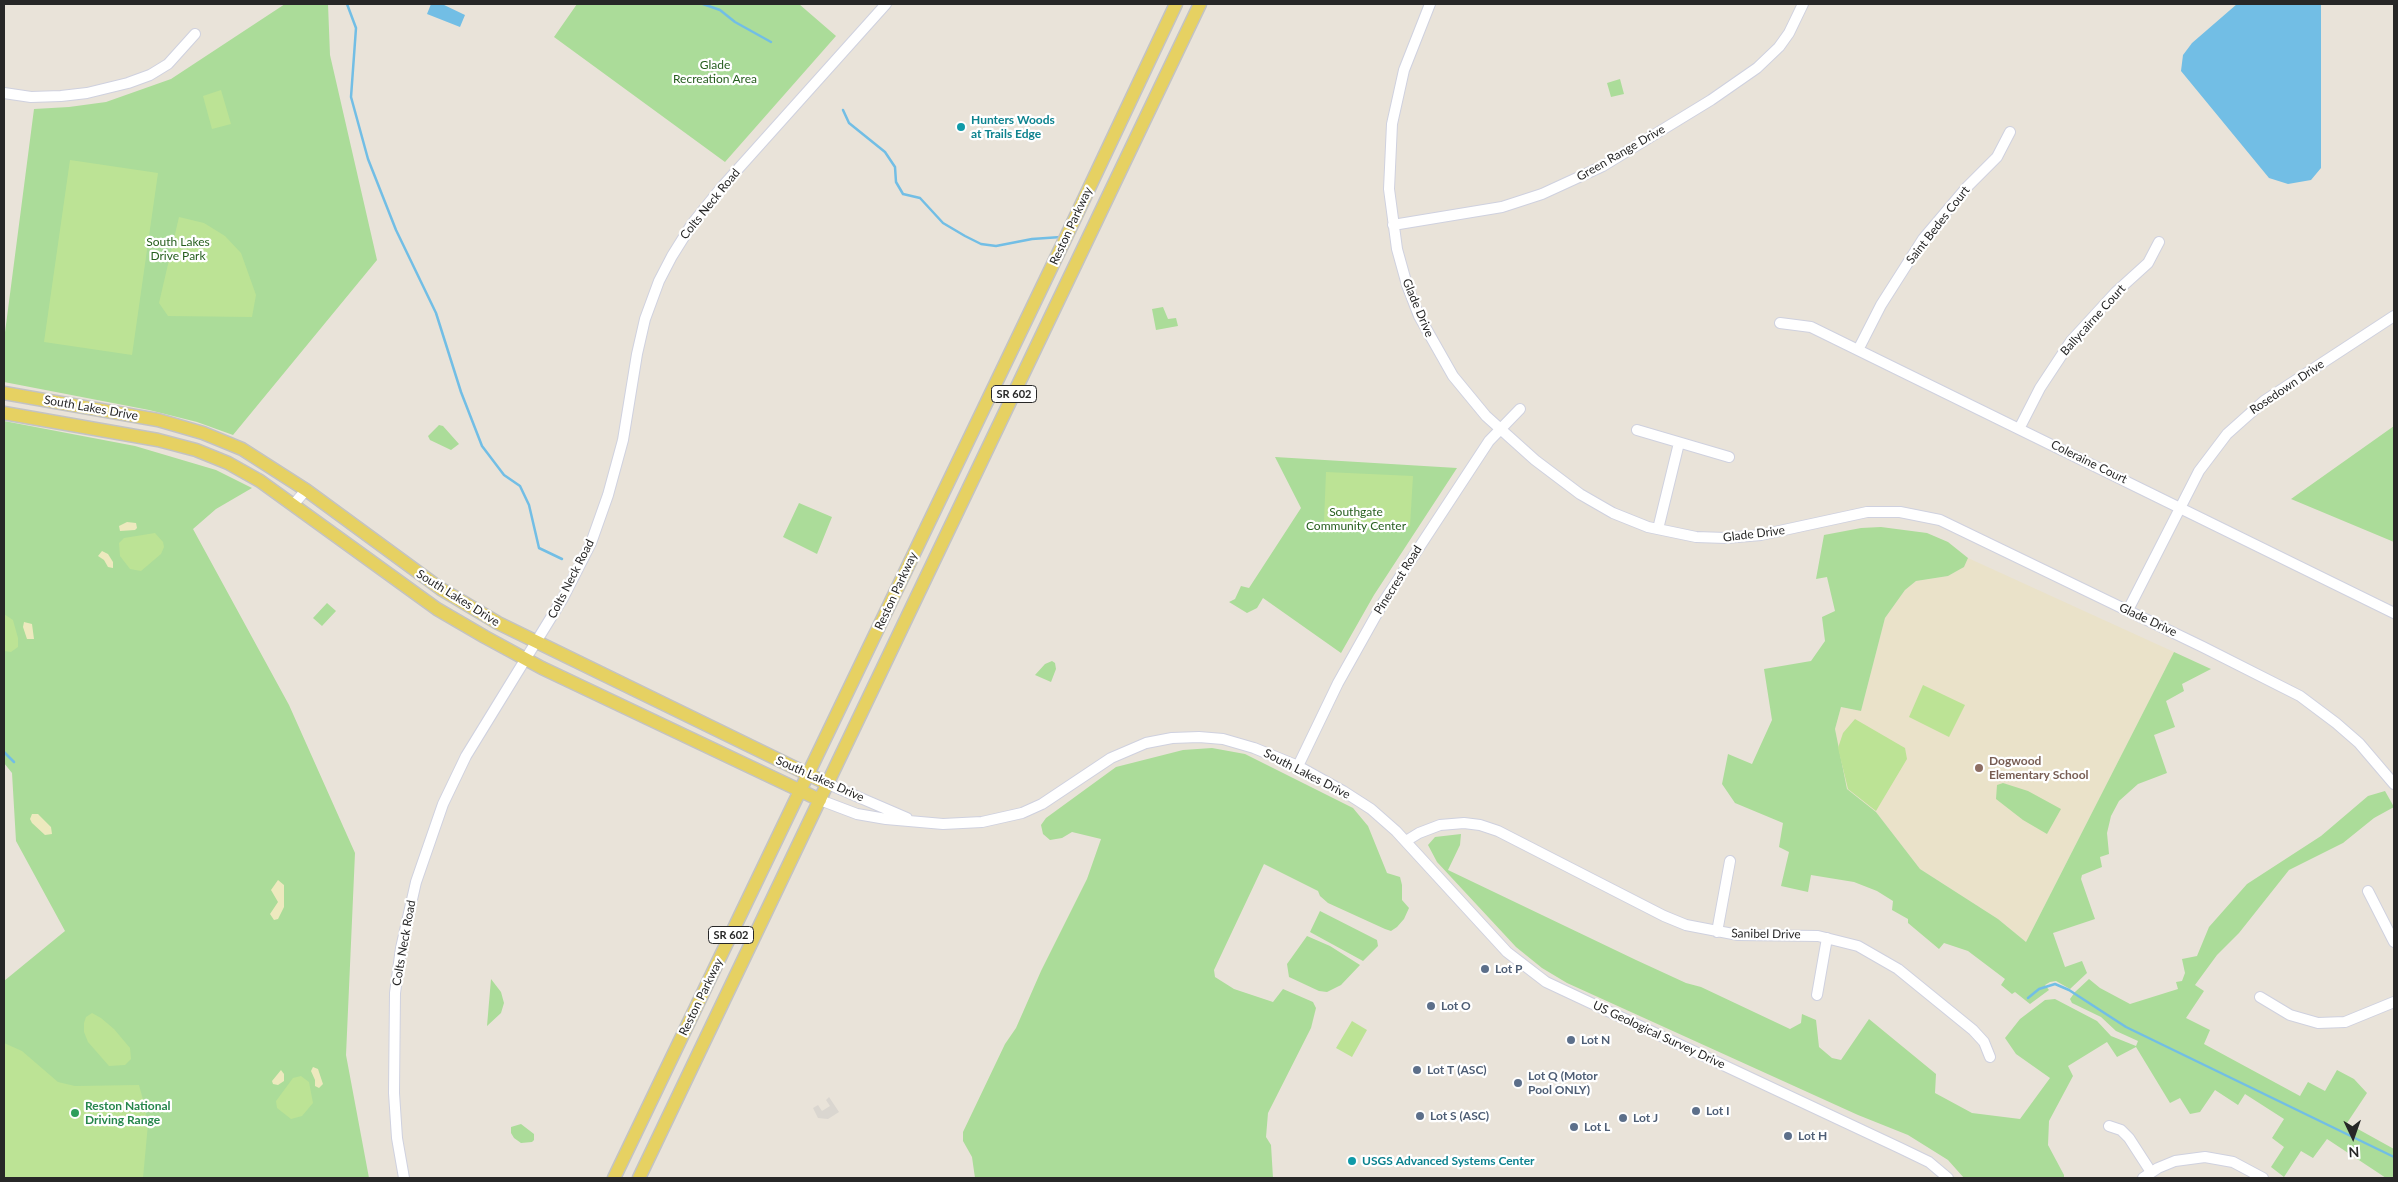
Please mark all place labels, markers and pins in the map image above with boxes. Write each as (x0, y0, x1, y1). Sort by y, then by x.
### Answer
place label: Hunters Woods at Trails Edge (971, 113, 1055, 141)
marker: Hunters Woods at Trails Edge (955, 121, 967, 133)
place label: Dogwood Elementary School (1989, 754, 2089, 782)
marker: Dogwood Elementary School (1973, 762, 1985, 774)
place label: Lot P (1495, 962, 1523, 976)
marker: Lot P (1479, 963, 1491, 975)
place label: Lot O (1441, 999, 1471, 1013)
marker: Lot O (1425, 1000, 1437, 1012)
place label: Lot N (1581, 1033, 1610, 1047)
marker: Lot N (1565, 1034, 1577, 1046)
place label: Lot T (ASC) (1427, 1063, 1487, 1077)
marker: Lot T (ASC) (1411, 1064, 1423, 1076)
place label: Lot Q (Motor Pool ONLY) (1528, 1069, 1598, 1097)
marker: Lot Q (Motor Pool ONLY) (1512, 1077, 1524, 1089)
place label: Reston National Driving Range (85, 1099, 171, 1127)
place label: Lot I (1706, 1104, 1730, 1118)
marker: Lot I (1690, 1105, 1702, 1117)
marker: Reston National Driving Range (69, 1107, 81, 1119)
place label: Lot S (ASC) (1430, 1109, 1489, 1123)
marker: Lot S (ASC) (1414, 1110, 1426, 1122)
place label: Lot J (1633, 1111, 1658, 1125)
marker: Lot J (1617, 1112, 1629, 1124)
place label: Lot L (1584, 1120, 1610, 1134)
marker: Lot L (1568, 1121, 1580, 1133)
place label: Lot H (1798, 1129, 1827, 1143)
marker: Lot H (1782, 1130, 1794, 1142)
place label: USGS Advanced Systems Center (1362, 1154, 1535, 1168)
marker: USGS Advanced Systems Center (1346, 1155, 1358, 1167)

